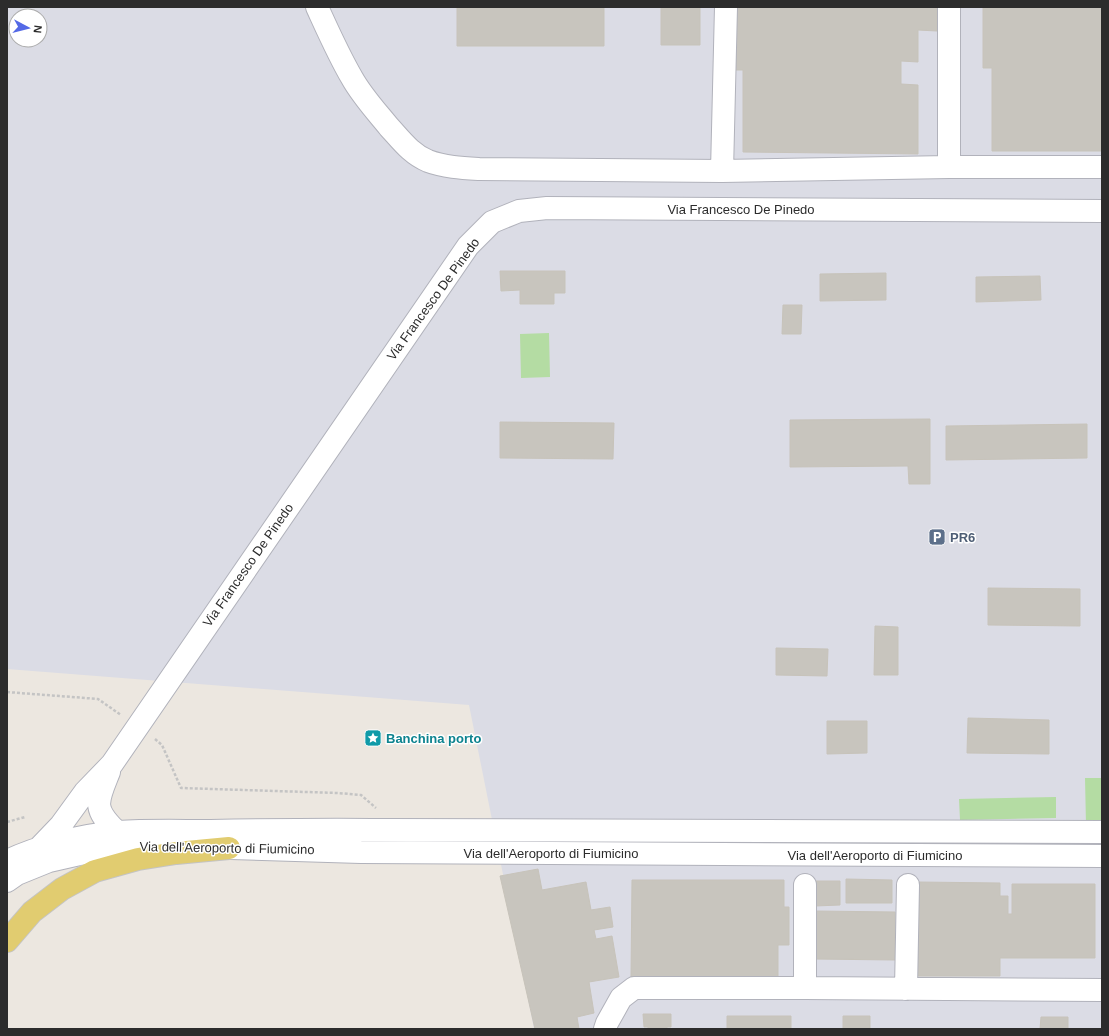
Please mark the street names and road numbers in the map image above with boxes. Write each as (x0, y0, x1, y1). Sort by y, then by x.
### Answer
street label: Via Francesco De Pinedo (667, 202, 815, 217)
street label: Via Francesco De Pinedo (384, 235, 482, 363)
street label: Via Francesco De Pinedo (200, 500, 296, 630)
street label: Via dell'Aeroporto di Fiumicino (139, 839, 315, 857)
street label: Via dell'Aeroporto di Fiumicino (464, 846, 638, 861)
street label: Via dell'Aeroporto di Fiumicino (788, 848, 962, 863)

